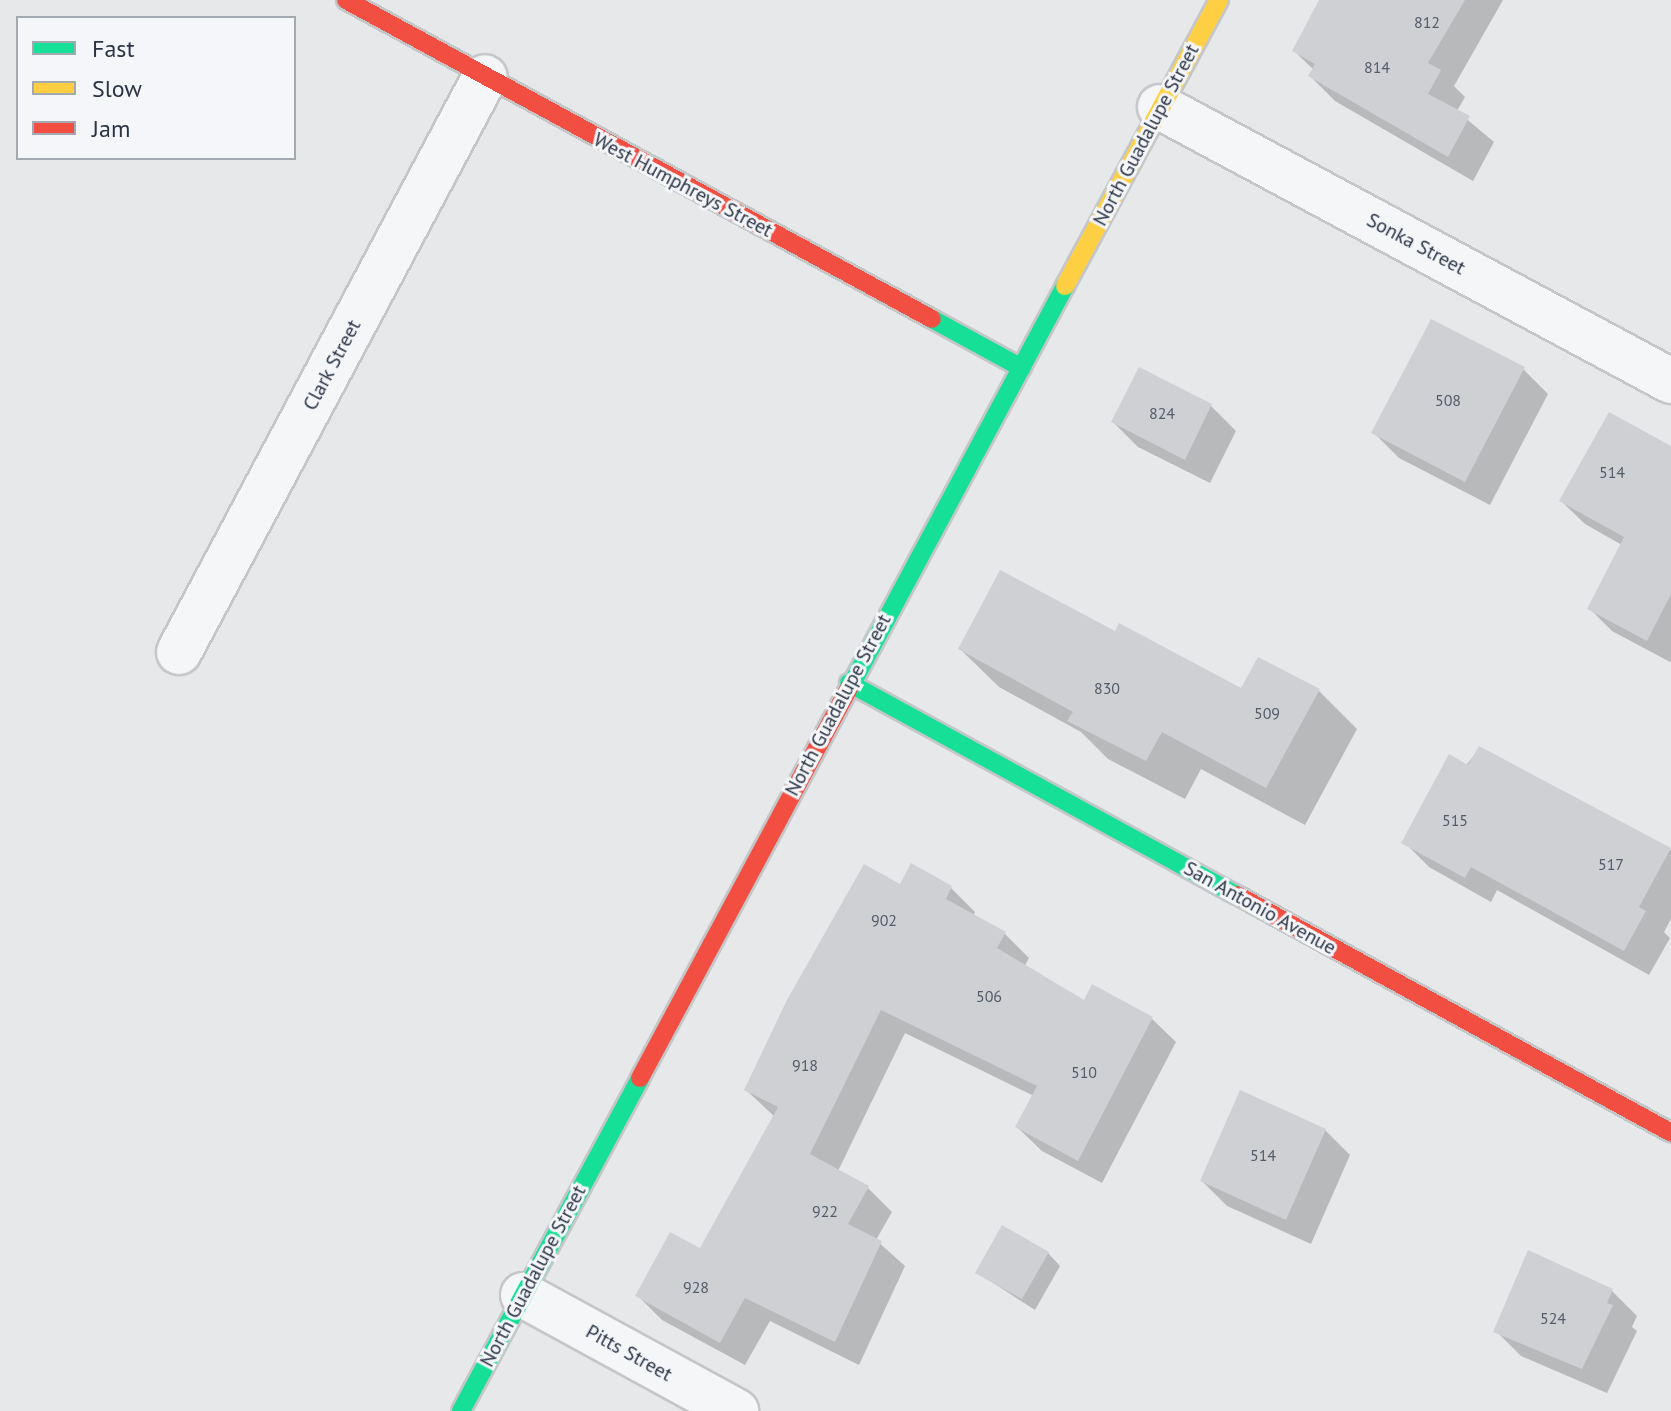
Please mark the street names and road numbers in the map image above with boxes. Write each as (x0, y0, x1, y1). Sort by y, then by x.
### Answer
street label: North Guadalupe Street (1088, 40, 1204, 230)
street label: West Humphreys Street (589, 128, 777, 242)
street label: Sonka Street (1363, 208, 1469, 280)
street label: Clark Street (298, 315, 366, 415)
street label: North Guadalupe Street (780, 610, 896, 800)
street label: San Antonio Avenue (1179, 856, 1341, 960)
street label: North Guadalupe Street (475, 1181, 591, 1371)
street label: Pitts Street (582, 1319, 676, 1387)

